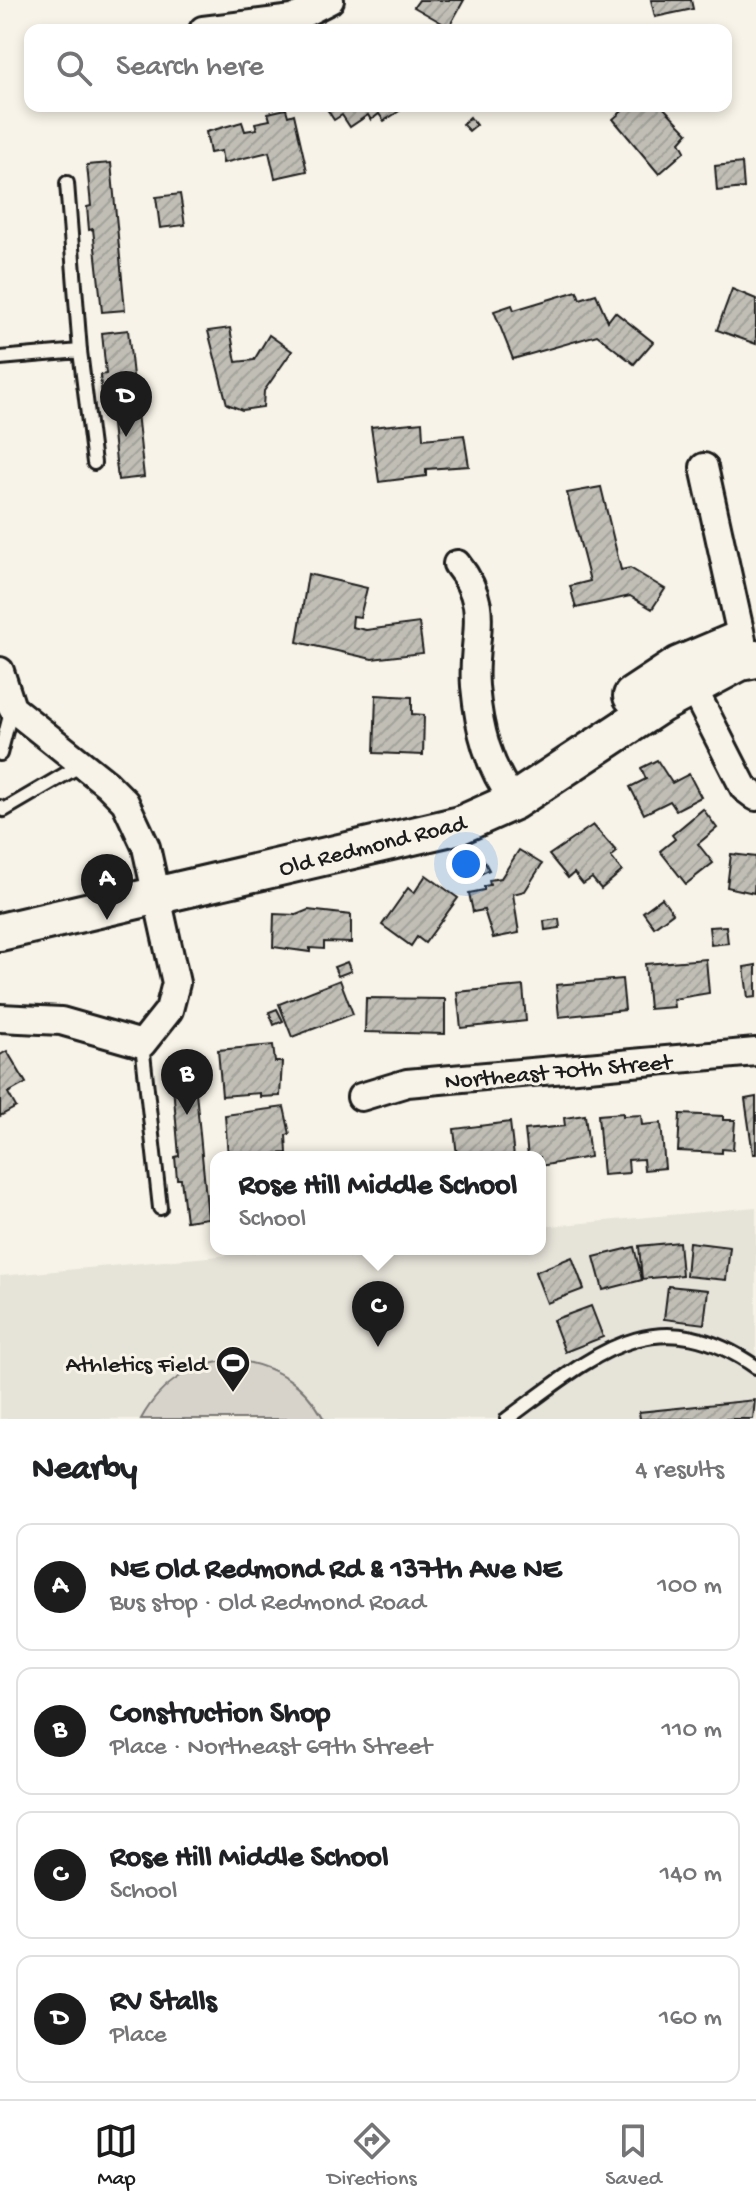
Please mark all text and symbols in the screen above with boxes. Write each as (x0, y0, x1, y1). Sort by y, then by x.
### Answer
search box (24, 24, 732, 112)
icon: search (52, 46, 96, 90)
text: Search here (116, 51, 264, 86)
pin: D (100, 371, 152, 437)
street label: Old Redmond Road (276, 810, 471, 885)
your location (446, 844, 486, 884)
pin: A (81, 854, 133, 920)
pin: B (161, 1049, 213, 1115)
street label: Northeast 70th Street (444, 1049, 675, 1098)
popup (210, 1151, 546, 1255)
text: Rose Hill Middle School (239, 1170, 517, 1205)
text: School (239, 1205, 306, 1236)
pin: C (352, 1281, 404, 1347)
sports icon: Athletics Field (214, 1344, 252, 1394)
place label: Athletics Field (66, 1352, 209, 1381)
text: Nearby (32, 1451, 137, 1491)
text: 4 results (635, 1456, 724, 1487)
text: NE Old Redmond Rd & 137th Ave NE (110, 1554, 561, 1589)
text: A (52, 1572, 68, 1603)
text: 100 m (657, 1572, 722, 1603)
text: Bus stop · Old Redmond Road (110, 1589, 426, 1620)
text: Construction Shop (110, 1698, 330, 1733)
text: B (53, 1716, 67, 1747)
text: 110 m (662, 1716, 722, 1747)
text: Place · Northeast 69th Street (110, 1733, 432, 1764)
text: Rose Hill Middle School (110, 1842, 389, 1877)
text: C (53, 1860, 67, 1891)
text: 140 m (660, 1860, 722, 1891)
text: School (110, 1877, 178, 1908)
text: RV Stalls (110, 1986, 217, 2021)
text: D (52, 2004, 68, 2035)
text: 160 m (659, 2004, 722, 2035)
text: Place (110, 2021, 167, 2052)
tab: Map (94, 2119, 138, 2193)
tab: Directions (327, 2119, 417, 2193)
tab: Saved (605, 2119, 662, 2193)

